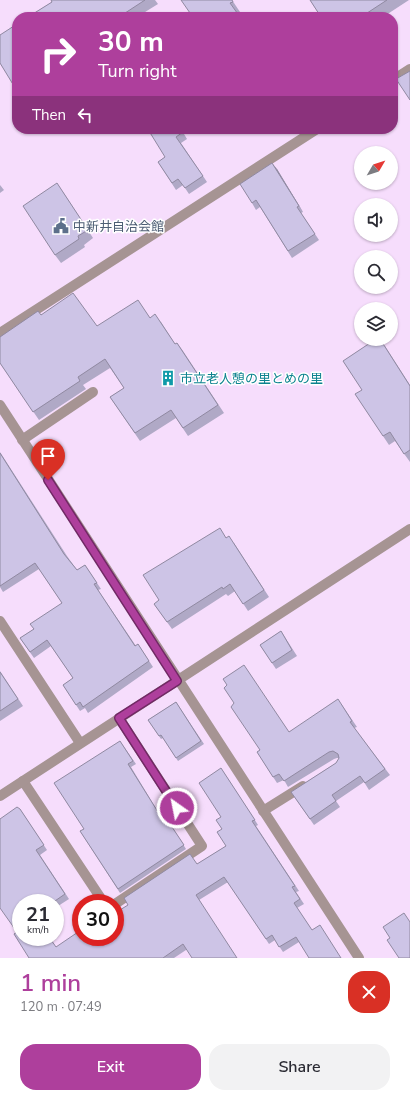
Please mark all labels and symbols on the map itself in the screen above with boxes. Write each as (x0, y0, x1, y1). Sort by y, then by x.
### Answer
north arrow (354, 146, 398, 190)
public building icon: 中新井自治会館 (52, 217, 70, 235)
place label: 中新井自治会館 (73, 218, 164, 236)
building icon: 市立老人憩の里とめの里 (159, 369, 177, 387)
place label: 市立老人憩の里とめの里 (180, 370, 323, 388)
pin (31, 439, 65, 480)
position arrow (156, 787, 198, 829)
speed limit sign: 30 (72, 894, 124, 946)

